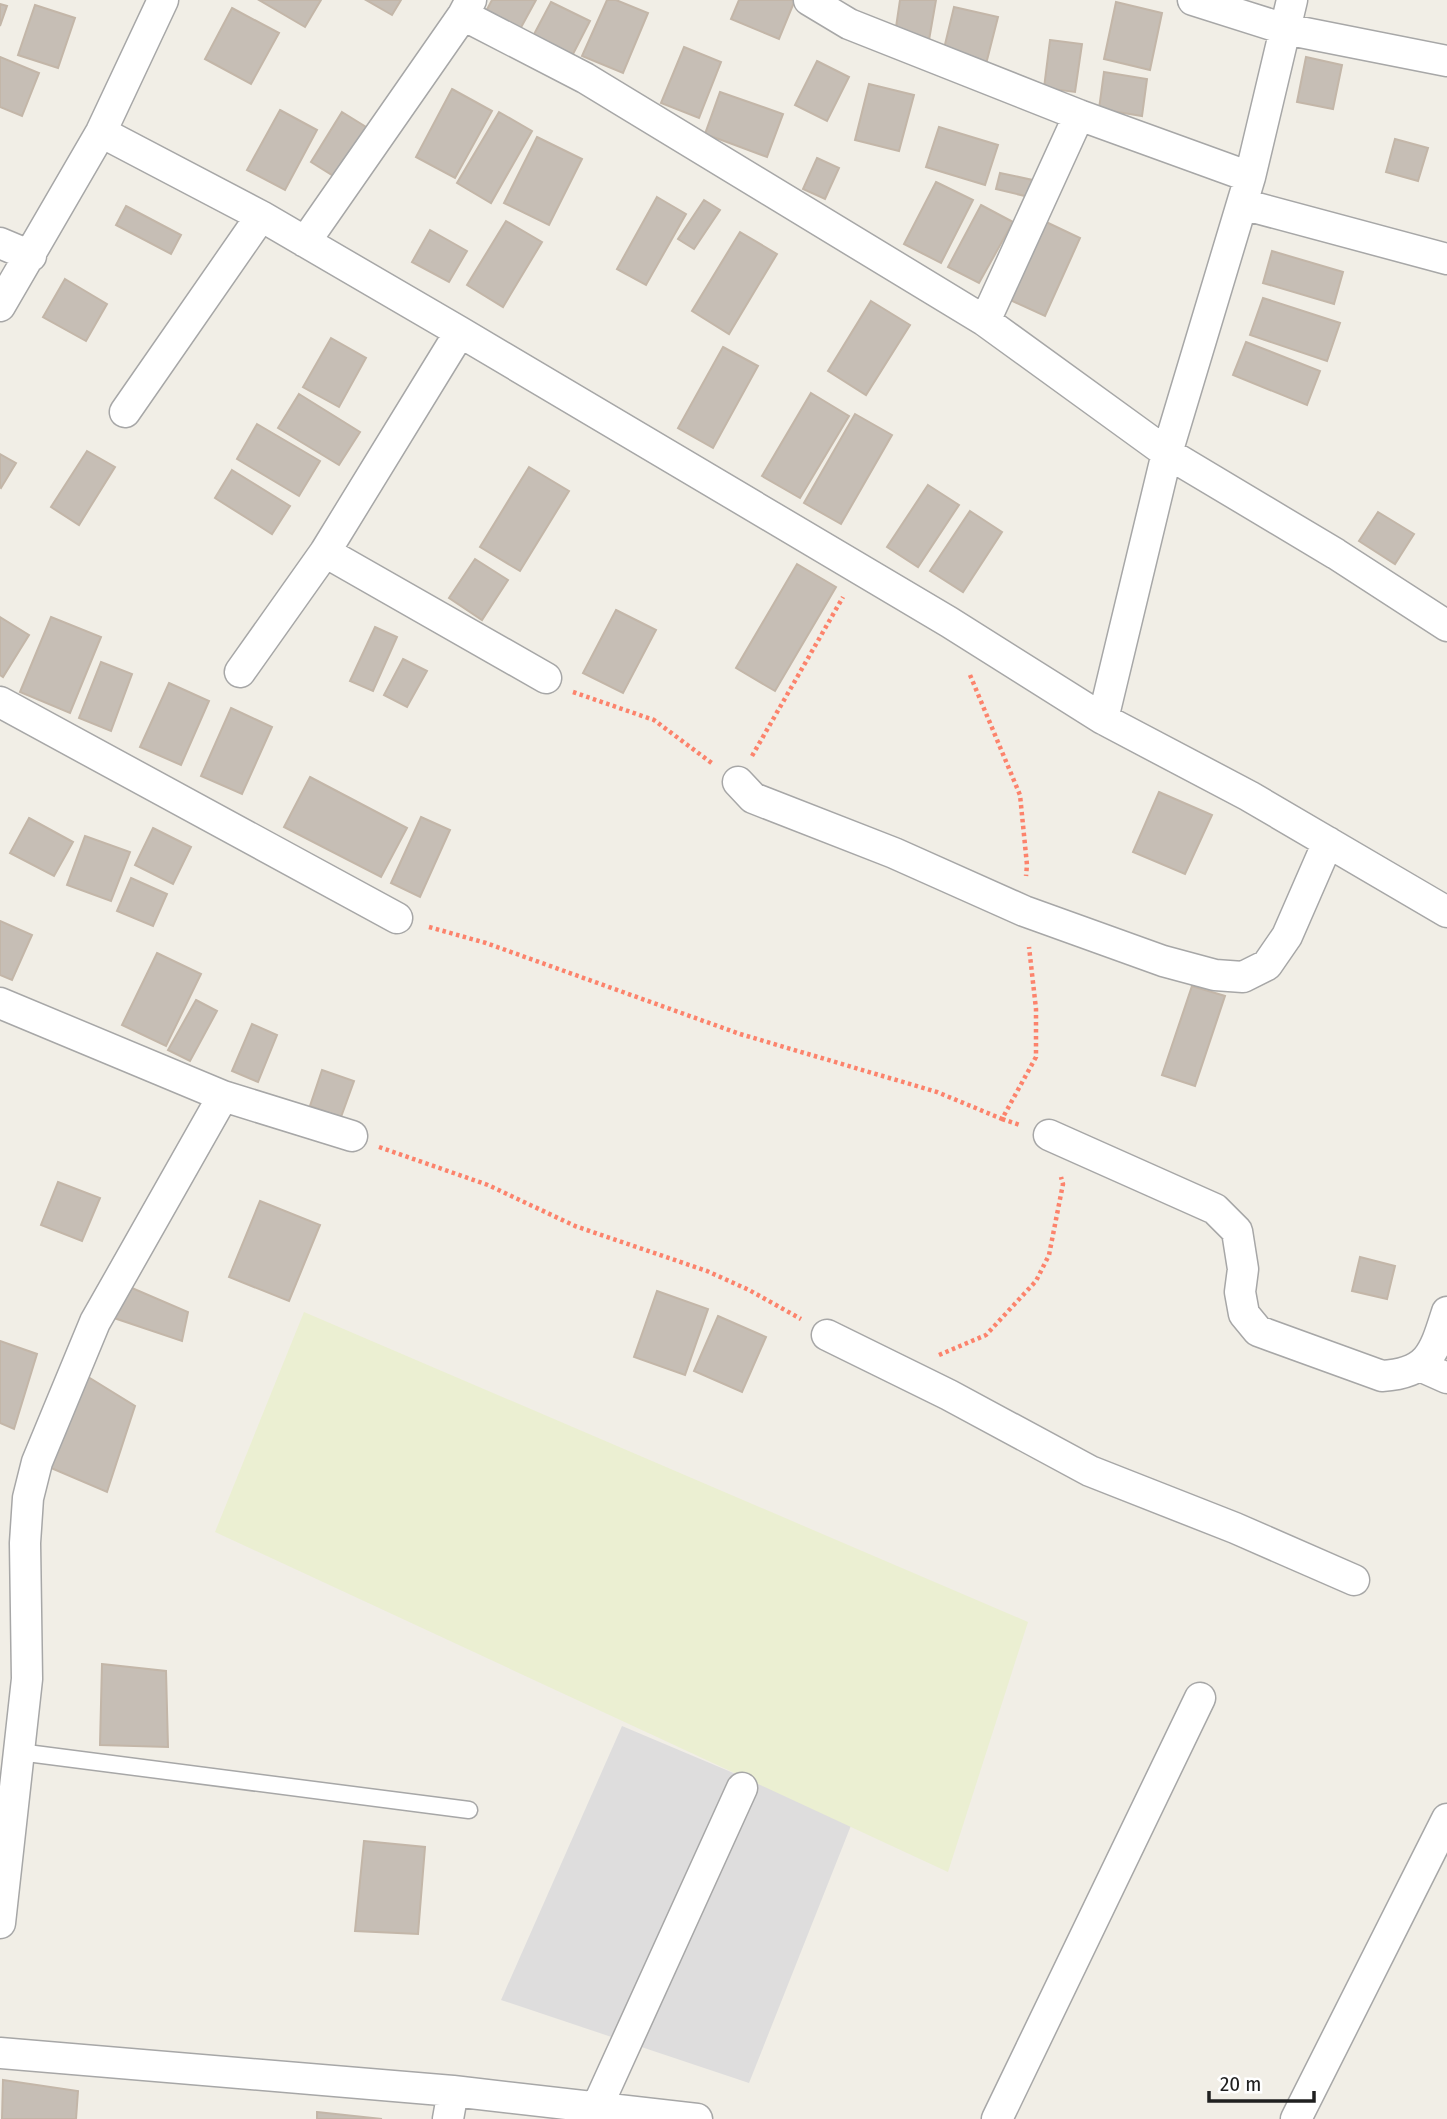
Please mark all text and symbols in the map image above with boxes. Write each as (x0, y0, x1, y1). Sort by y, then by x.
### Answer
scale bar (1209, 2060, 1314, 2104)
text: 20 m (1220, 2071, 1261, 2097)

